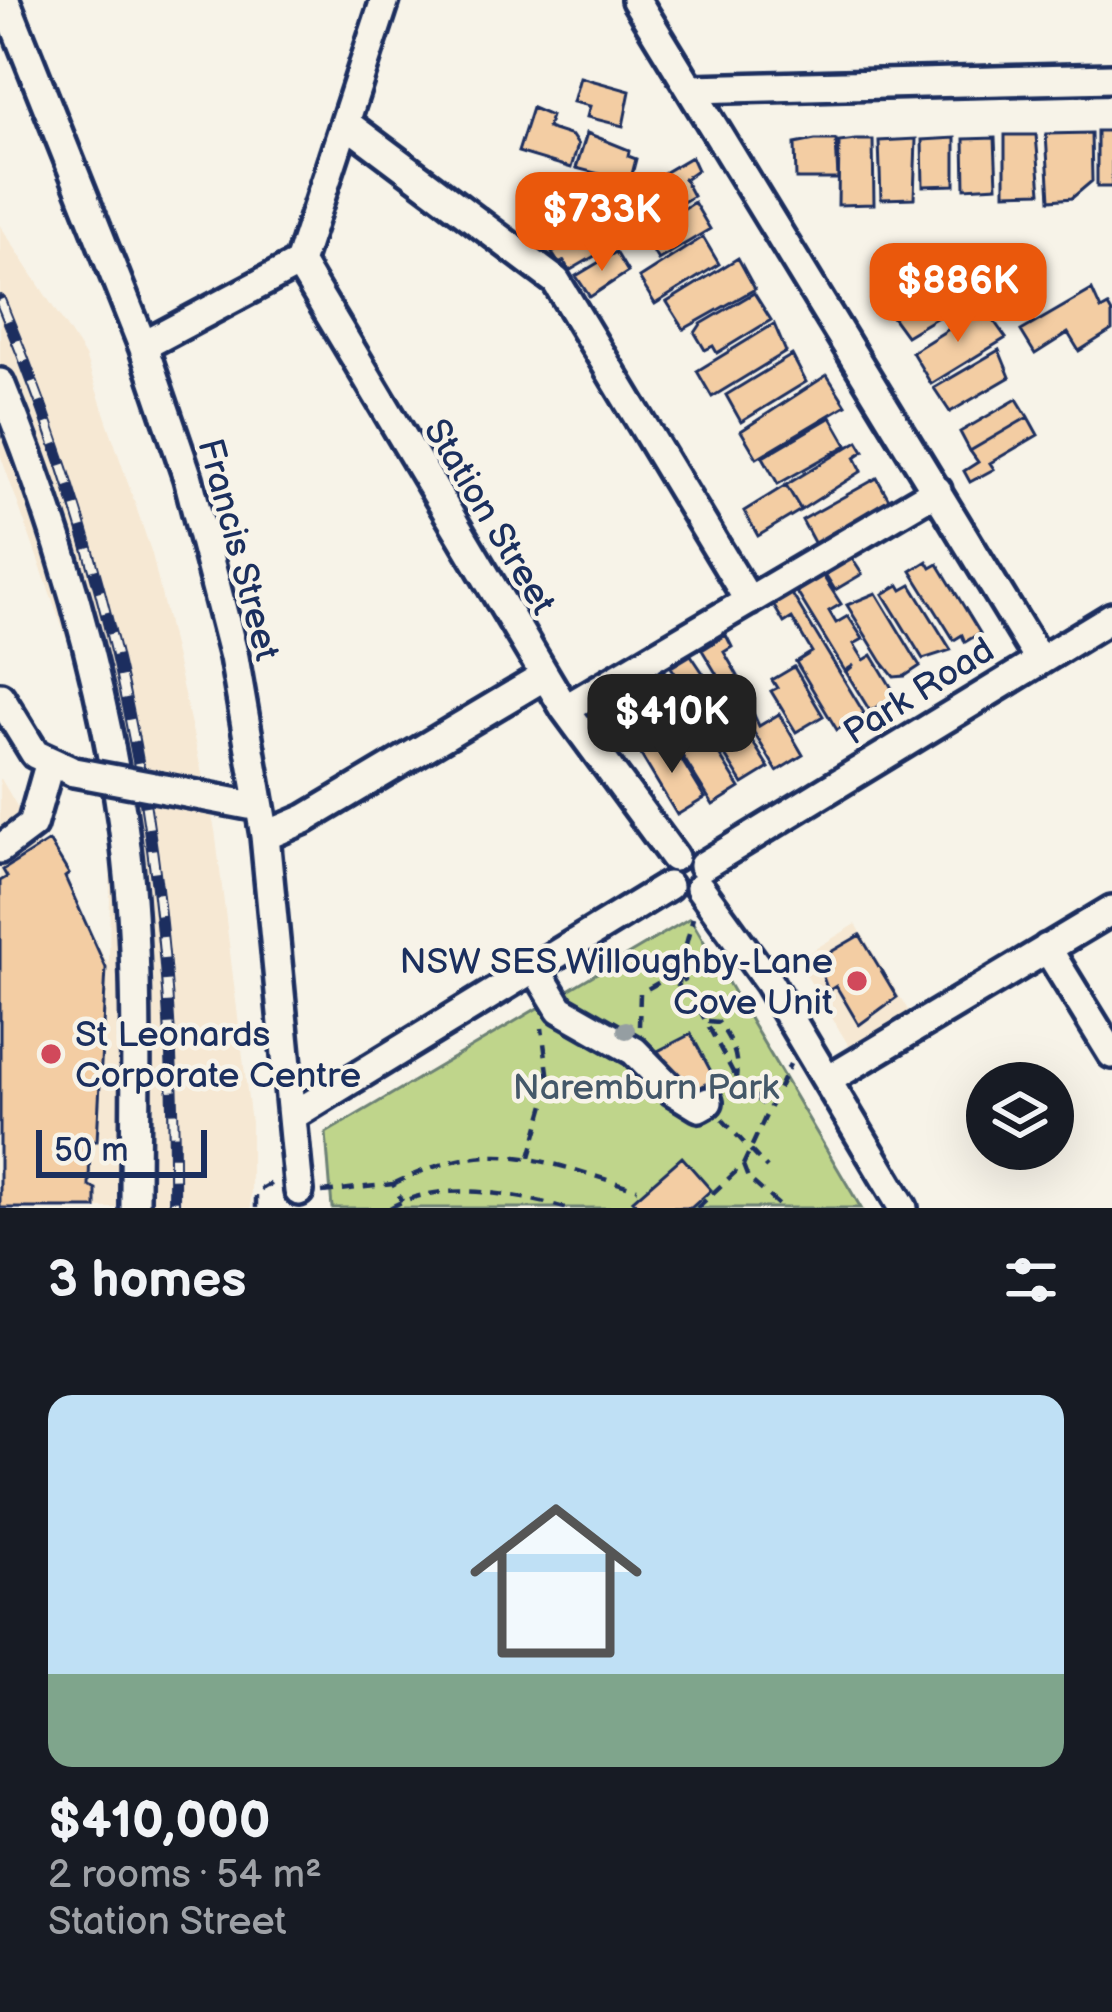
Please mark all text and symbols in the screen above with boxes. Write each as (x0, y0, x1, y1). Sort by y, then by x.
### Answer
pin: $733K (518, 172, 686, 274)
text: $733K (542, 187, 662, 234)
pin: $886K (874, 243, 1042, 345)
text: $886K (897, 258, 1019, 305)
street label: Station Street (414, 412, 564, 623)
street label: Francis Street (187, 434, 288, 665)
street label: Park Road (836, 629, 1002, 755)
pin: $410K (588, 674, 756, 776)
text: $410K (614, 689, 730, 736)
place label: NSW SES Willoughby-Lane Cove Unit (399, 941, 833, 1025)
marker: NSW SES Willoughby-Lane Cove Unit (844, 968, 870, 994)
place label: St Leonards Corporate Centre (75, 1014, 361, 1098)
marker: St Leonards Corporate Centre (38, 1041, 64, 1067)
map controls (966, 1062, 1074, 1170)
button: layers (966, 1062, 1074, 1170)
park label: Naremburn Park (513, 1067, 780, 1110)
scale bar (36, 1124, 207, 1177)
text: 50 m (54, 1131, 129, 1171)
icon: filters (998, 1247, 1064, 1313)
text: 3 homes (48, 1250, 246, 1311)
icon: home (448, 1473, 664, 1689)
text: $410,000 (48, 1791, 271, 1852)
text: 2 rooms · 54 m² (48, 1852, 322, 1899)
text: Station Street (48, 1899, 287, 1946)

